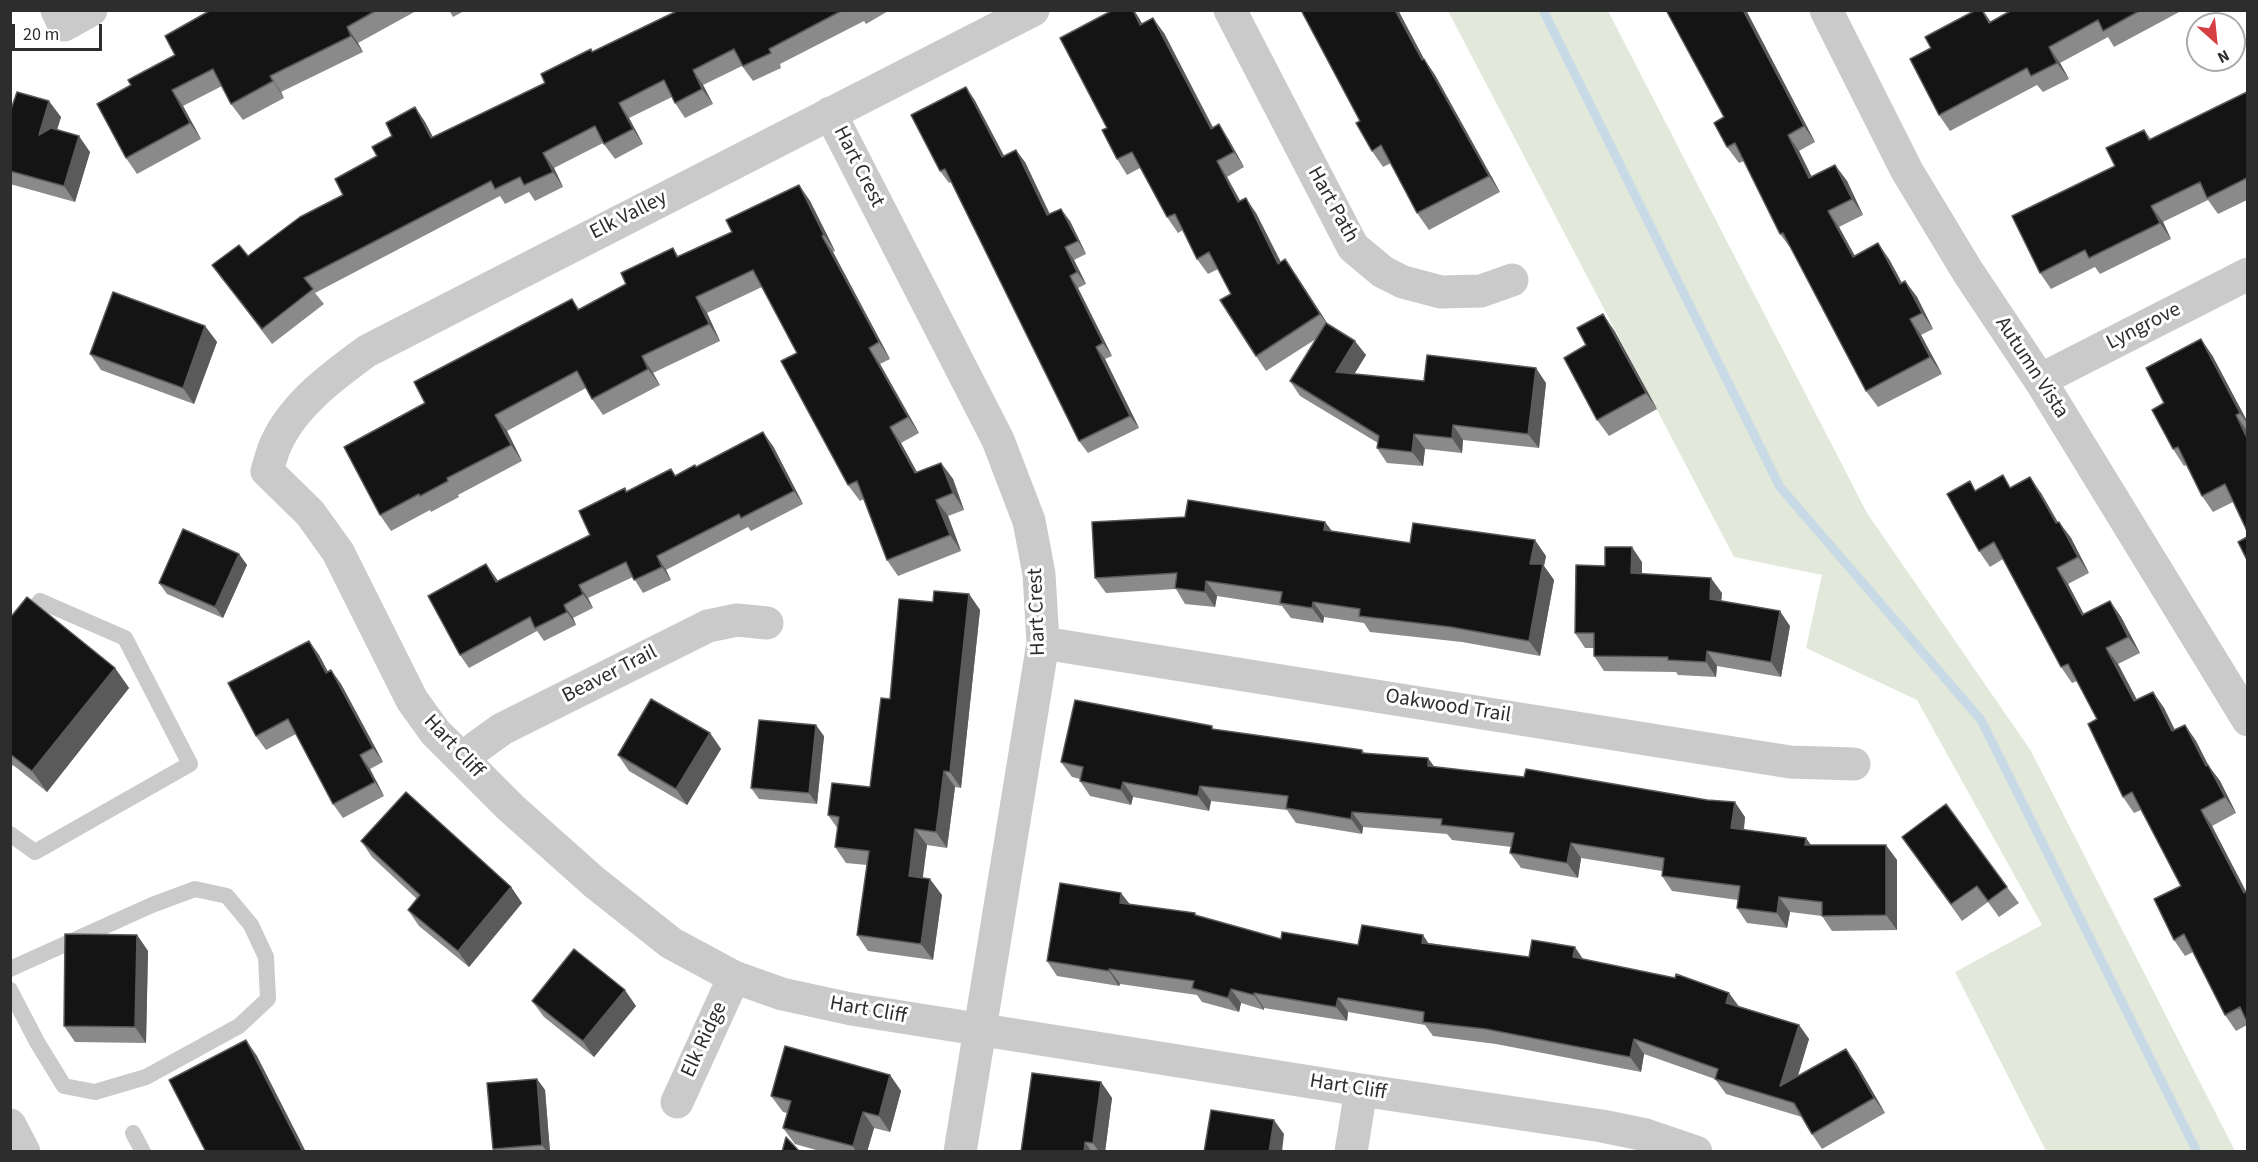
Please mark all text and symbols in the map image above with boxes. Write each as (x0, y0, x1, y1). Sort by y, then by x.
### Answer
scale bar (15, 12, 105, 50)
north arrow (2186, 12, 2246, 72)
text: 20 m (23, 22, 59, 47)
text: N (2214, 44, 2233, 68)
street label: Hart Crest (827, 122, 889, 212)
street label: Hart Path (1301, 163, 1363, 247)
street label: Elk Valley (586, 186, 672, 246)
street label: Lyngrove (2103, 298, 2185, 356)
street label: Autumn Vista (1989, 313, 2073, 423)
street label: Hart Crest (1024, 568, 1052, 656)
street label: Beaver Trail (558, 640, 662, 710)
street label: Oakwood Trail (1383, 685, 1513, 729)
street label: Hart Cliff (417, 710, 489, 784)
street label: Hart Cliff (828, 992, 908, 1030)
street label: Elk Ridge (677, 998, 733, 1082)
street label: Hart Cliff (1308, 1069, 1388, 1107)

